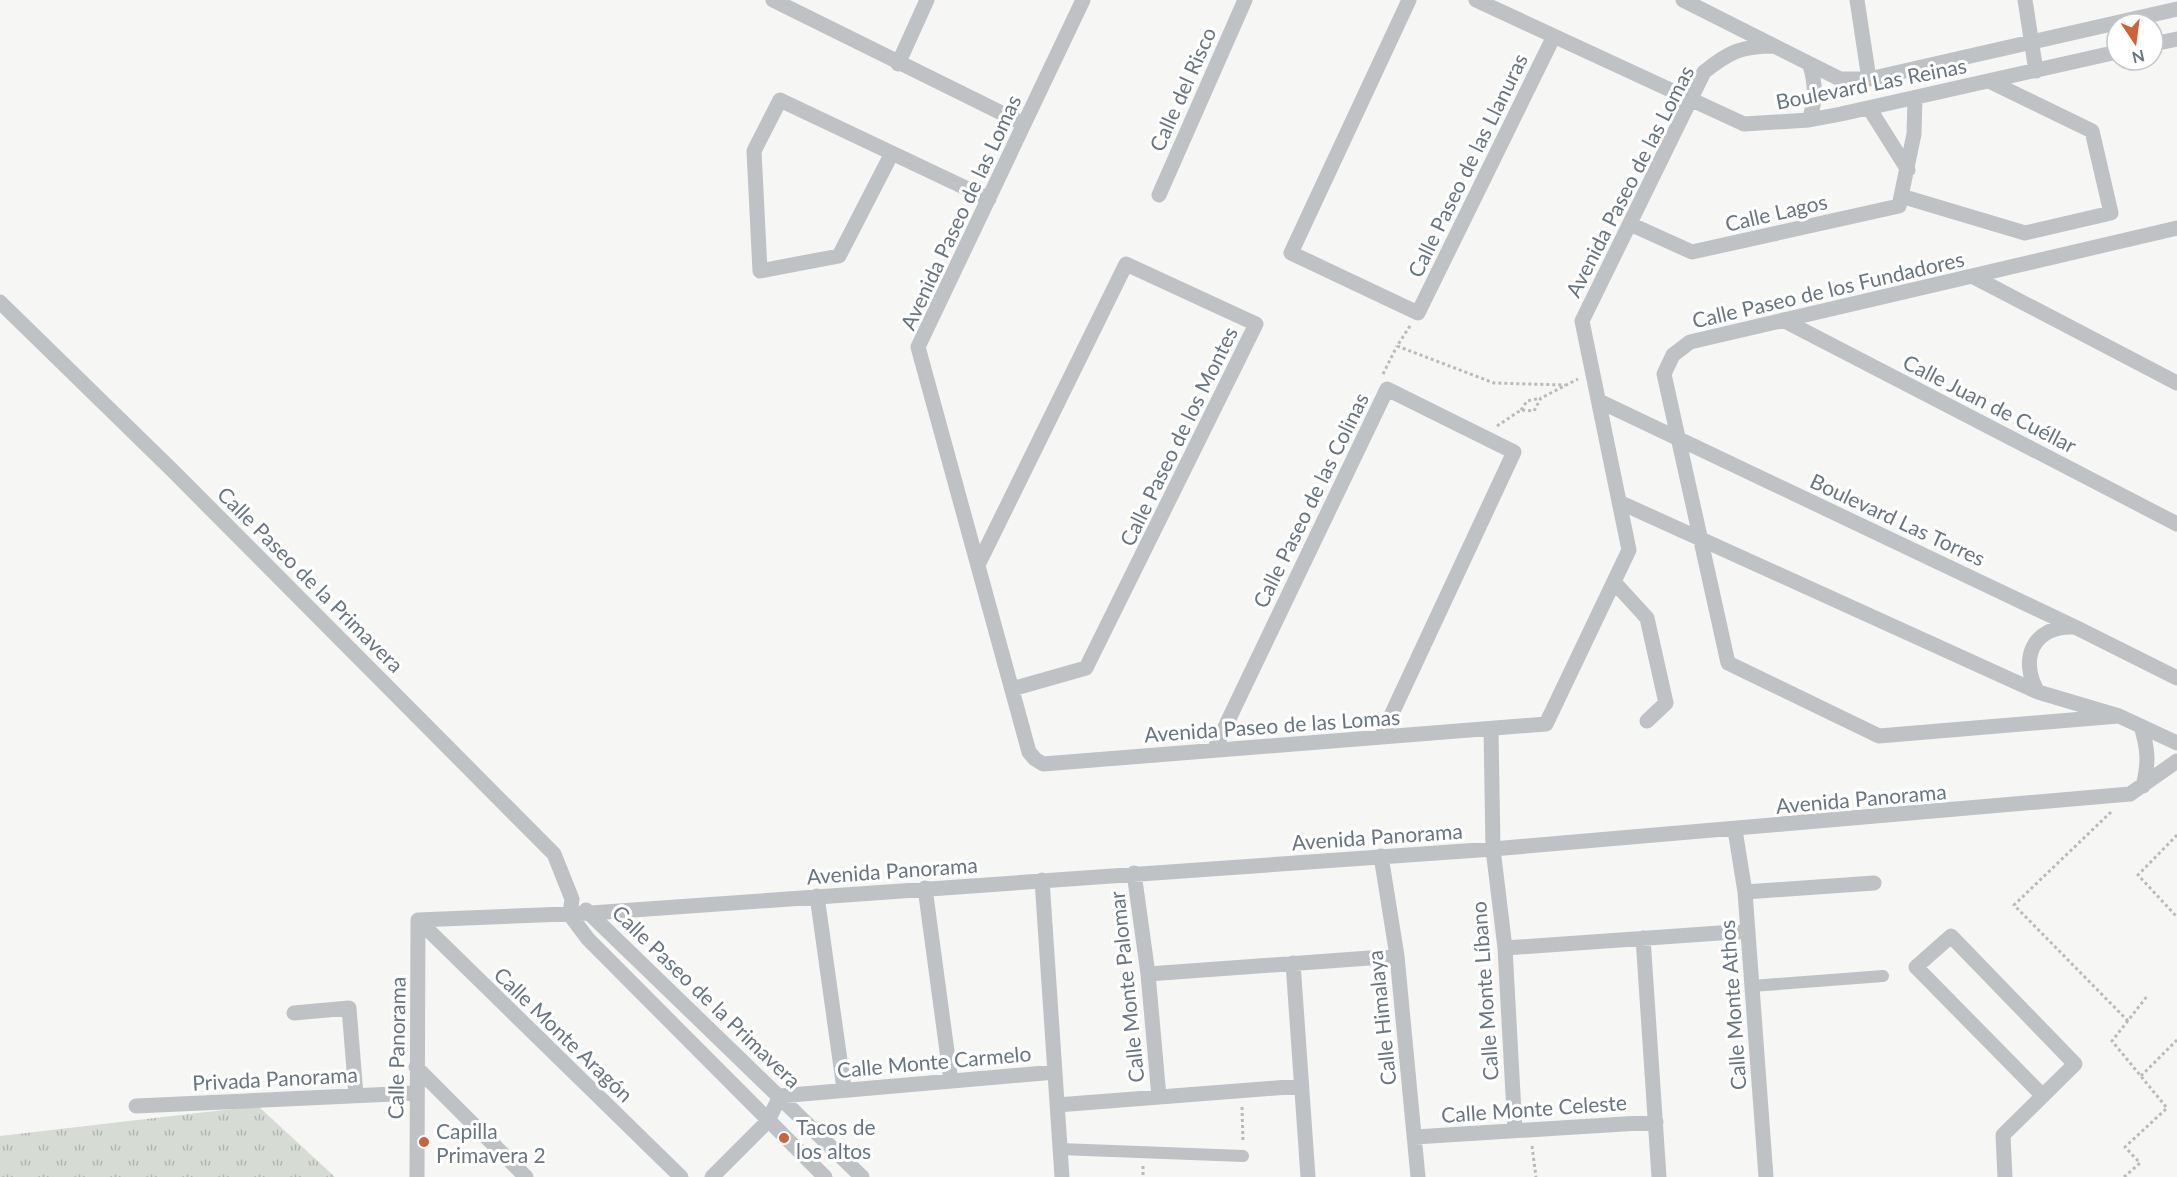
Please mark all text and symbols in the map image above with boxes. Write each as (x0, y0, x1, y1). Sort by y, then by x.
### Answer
north arrow (2105, 12, 2165, 72)
street label: Calle del Risco (1144, 23, 1220, 155)
text: N (2130, 46, 2147, 68)
street label: Calle Paseo de las Llanuras (1402, 49, 1532, 281)
street label: Boulevard Las Reinas (1773, 52, 1969, 114)
street label: Avenida Paseo de las Lomas (1560, 61, 1698, 301)
street label: Avenida Paseo de las Lomas (895, 91, 1025, 333)
street label: Calle Lagos (1723, 188, 1829, 236)
street label: Calle Paseo de los Fundadores (1690, 246, 1966, 332)
street label: Calle Paseo de los Montes (1114, 322, 1242, 550)
street label: Calle Juan de Cuéllar (1899, 349, 2081, 458)
street label: Calle Paseo de las Colinas (1247, 388, 1373, 612)
street label: Boulevard Las Torres (1807, 467, 1989, 571)
street label: Calle Paseo de la Primavera (213, 481, 409, 677)
street label: Avenida Paseo de las Lomas (1143, 704, 1401, 746)
street label: Avenida Panorama (1775, 778, 1947, 818)
street label: Avenida Panorama (1291, 818, 1463, 854)
street label: Avenida Panorama (806, 852, 978, 888)
street label: Calle Monte Palomar (1103, 890, 1148, 1084)
street label: Calle Paseo de la Primavera (608, 899, 806, 1093)
street label: Calle Monte Líbano (1465, 901, 1503, 1081)
street label: Calle Monte Athos (1714, 919, 1750, 1091)
street label: Calle Himalaya (1361, 949, 1401, 1087)
street label: Calle Monte Aragón (489, 961, 639, 1107)
street label: Calle Panorama (382, 976, 410, 1120)
street label: Calle Monte Carmelo (836, 1040, 1032, 1082)
street label: Privada Panorama (192, 1061, 358, 1095)
street label: Calle Monte Celeste (1440, 1089, 1628, 1127)
place label: Tacos de los altos (796, 1114, 876, 1163)
place label: Capilla Primavera 2 (436, 1118, 546, 1167)
marker: Tacos de los altos (777, 1131, 791, 1145)
marker: Capilla Primavera 2 (417, 1135, 431, 1149)

